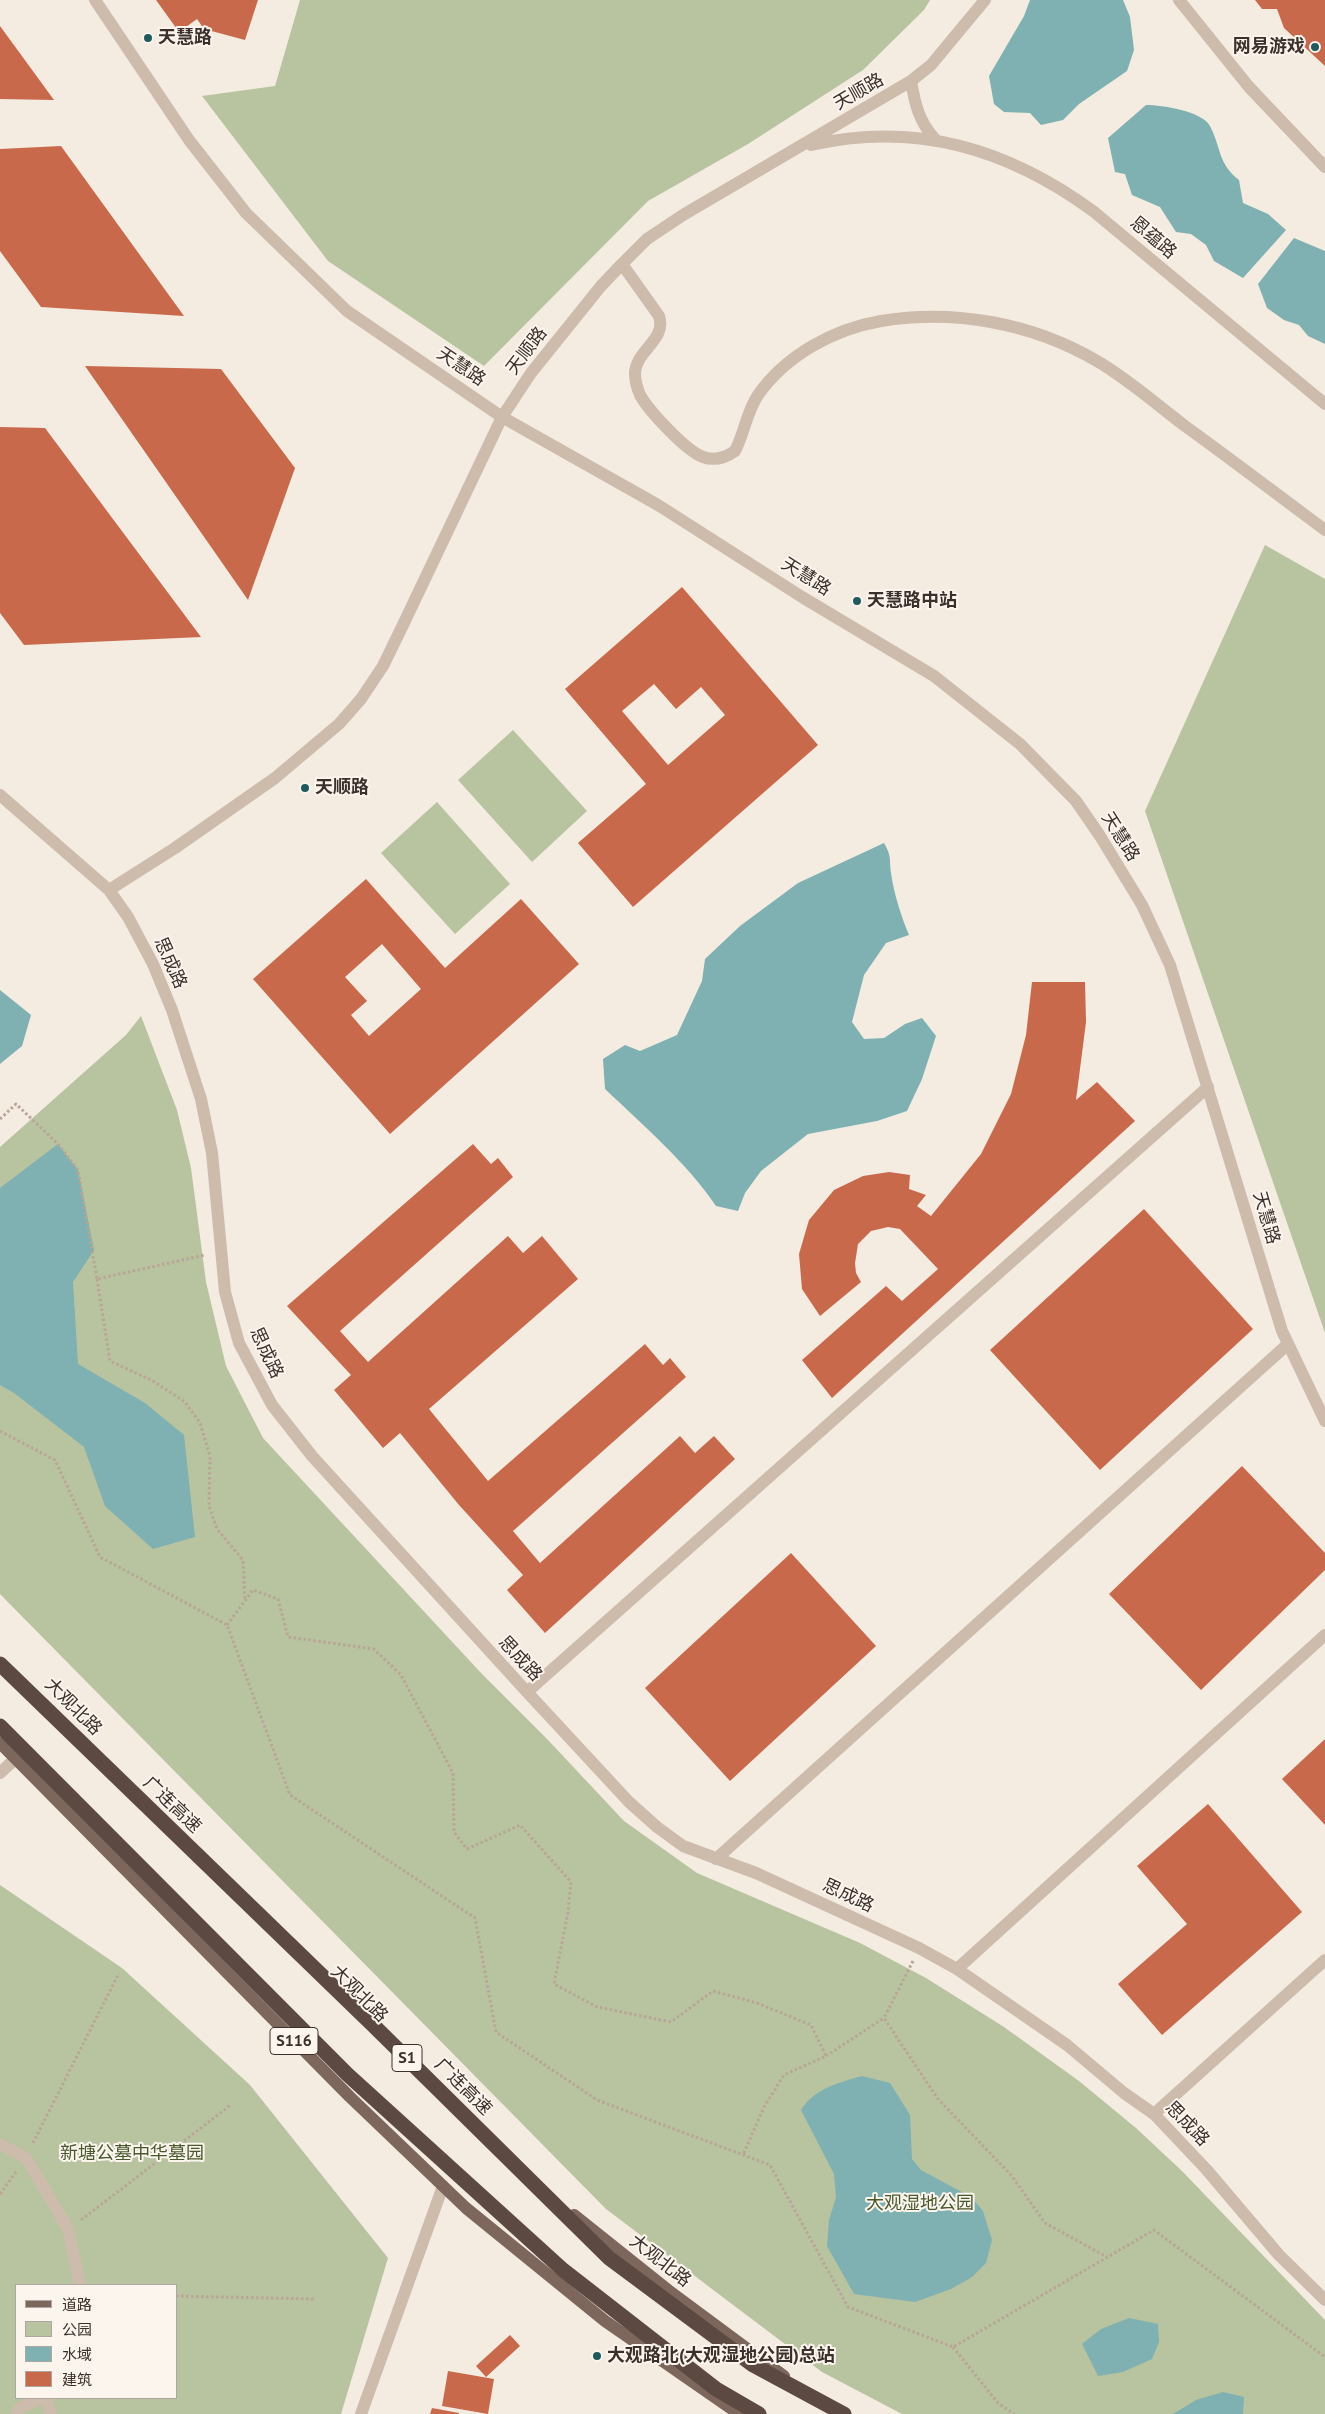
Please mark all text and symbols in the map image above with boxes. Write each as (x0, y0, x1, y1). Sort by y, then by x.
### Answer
place label: 天慧路 (158, 27, 212, 49)
marker: 天慧路 (142, 32, 154, 44)
place label: 网易游戏 (1233, 36, 1305, 58)
marker: 网易游戏 (1309, 41, 1321, 53)
street label: 天顺路 (830, 69, 888, 115)
street label: 恩蕴路 (1125, 212, 1181, 264)
street label: 天顺路 (502, 323, 552, 379)
street label: 天慧路 (433, 343, 489, 391)
street label: 天慧路 (777, 554, 835, 600)
place label: 天慧路中站 (867, 590, 957, 612)
marker: 天慧路中站 (851, 595, 863, 607)
place label: 天顺路 (315, 777, 369, 799)
marker: 天顺路 (299, 782, 311, 794)
street label: 天慧路 (1097, 808, 1143, 866)
street label: 思成路 (149, 934, 191, 992)
street label: 天慧路 (1248, 1189, 1284, 1247)
street label: 思成路 (245, 1324, 287, 1382)
street label: 思成路 (494, 1632, 546, 1686)
street label: 大观北路 (40, 1674, 106, 1740)
street label: 广连高速 (139, 1772, 205, 1838)
street label: 思成路 (819, 1875, 877, 1917)
street label: 大观北路 (326, 1961, 392, 2027)
road number: S116 (270, 2028, 318, 2054)
road number: S1 (392, 2045, 422, 2072)
street label: 广连高速 (430, 2054, 496, 2120)
street label: 思成路 (1160, 2097, 1214, 2151)
park label: 新塘公墓中华墓园 (60, 2143, 204, 2165)
park label: 大观湿地公园 (866, 2193, 974, 2215)
street label: 大观北路 (625, 2230, 695, 2292)
legend (15, 2284, 178, 2399)
text: 道路 (62, 2295, 92, 2314)
text: 公园 (62, 2320, 92, 2339)
text: 水域 (62, 2345, 92, 2364)
place label: 大观路北(大观湿地公园)总站 (607, 2345, 835, 2367)
marker: 大观路北(大观湿地公园)总站 (591, 2350, 603, 2362)
text: 建筑 (62, 2370, 92, 2389)

